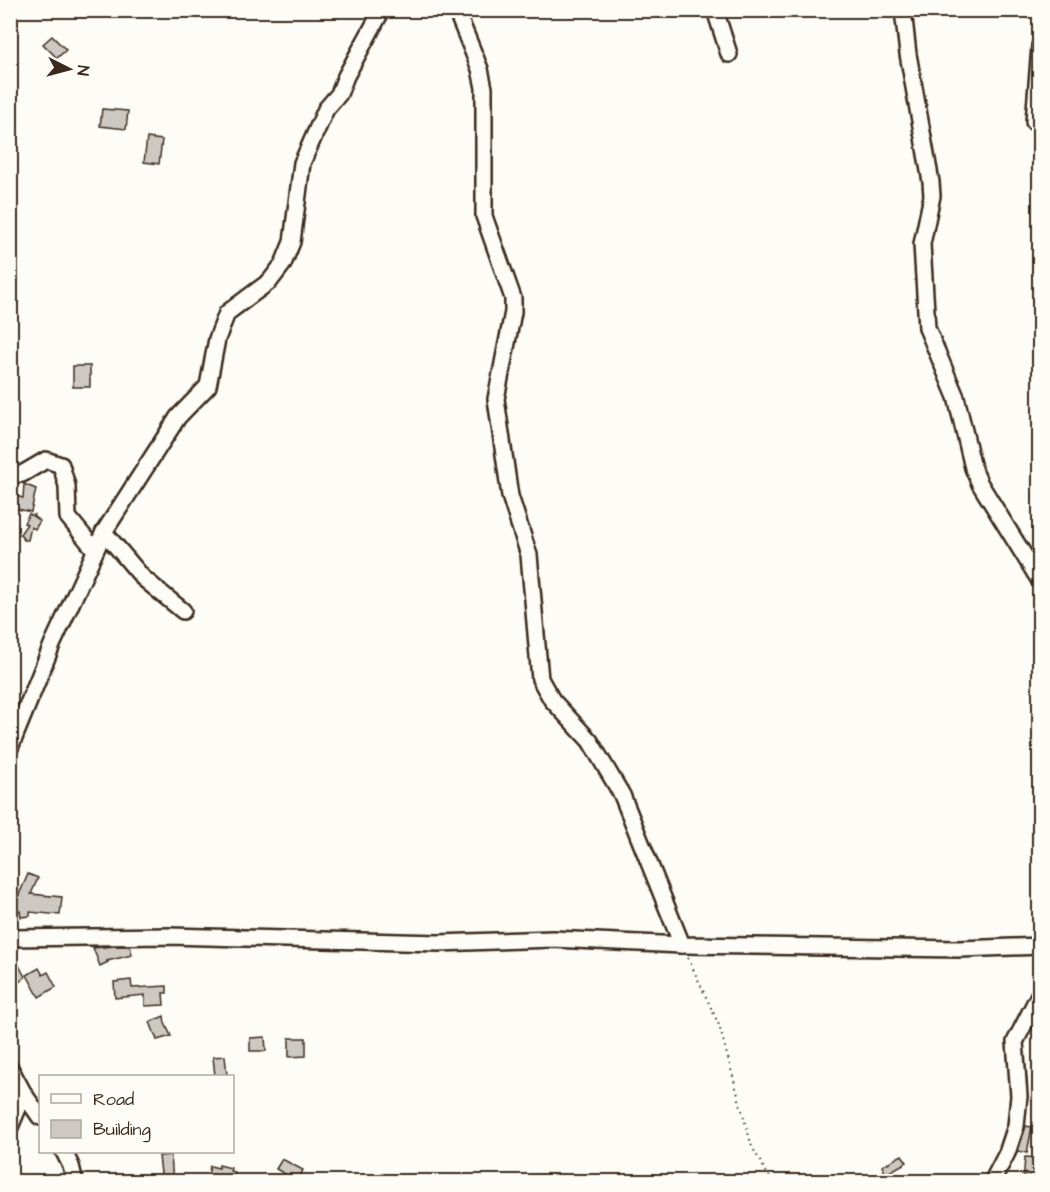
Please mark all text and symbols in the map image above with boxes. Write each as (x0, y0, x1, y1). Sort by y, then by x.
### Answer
north arrow (39, 39, 99, 99)
text: N (71, 64, 94, 77)
legend (39, 1075, 234, 1153)
text: Road (93, 1087, 134, 1112)
text: Building (93, 1117, 151, 1143)

